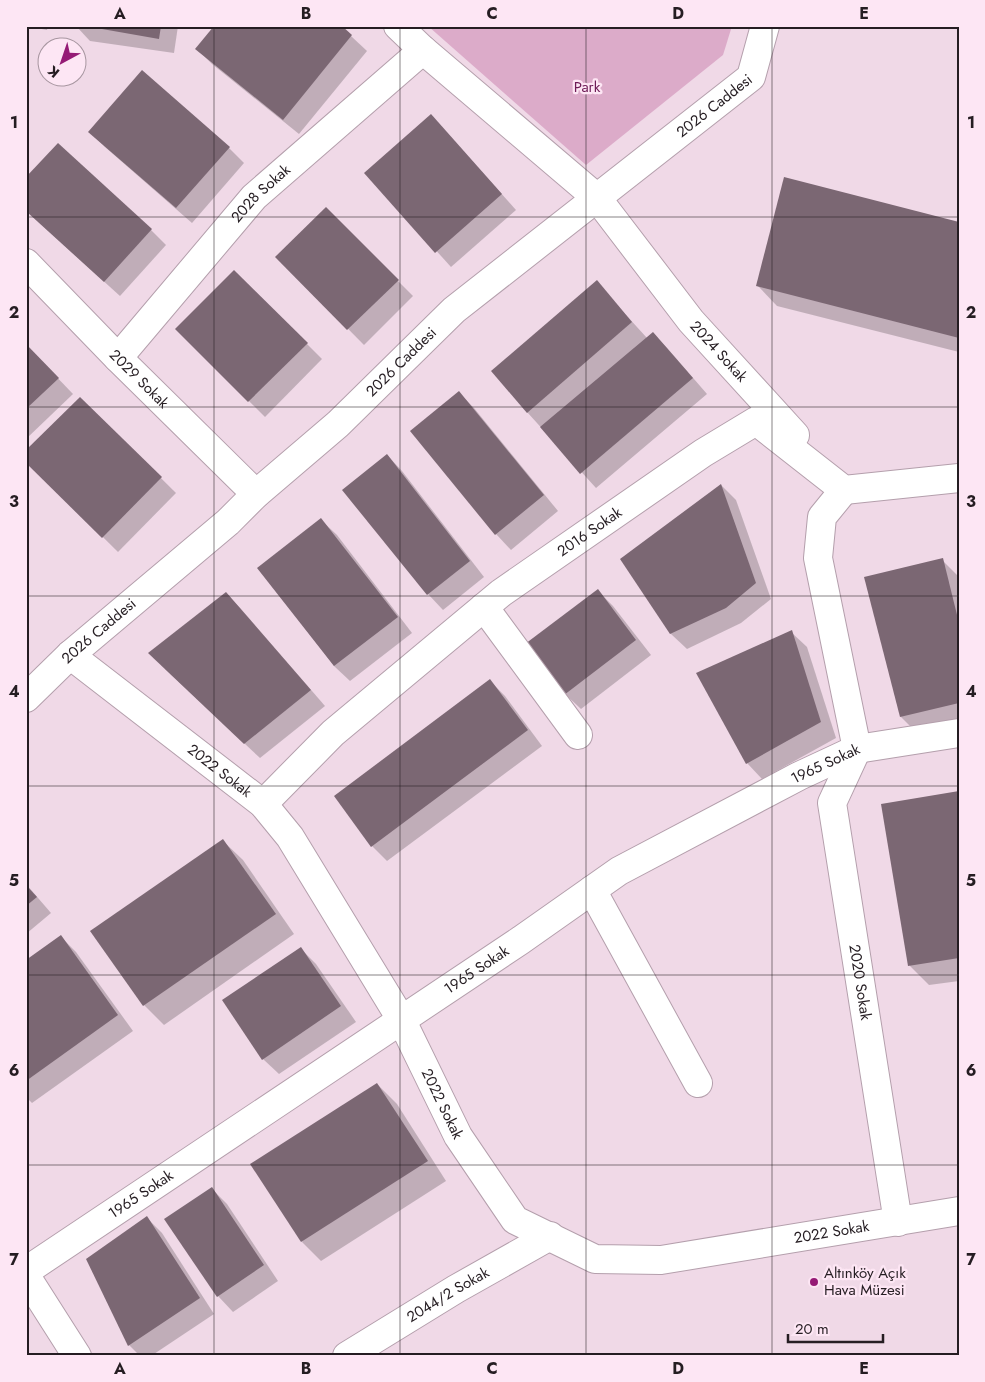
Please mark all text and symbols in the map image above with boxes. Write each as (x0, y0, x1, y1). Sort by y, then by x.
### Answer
text: A (113, 2, 126, 25)
text: B (301, 2, 311, 25)
text: C (486, 2, 498, 25)
text: D (672, 2, 684, 25)
text: E (859, 2, 869, 25)
north arrow (38, 38, 88, 88)
text: K (43, 61, 64, 83)
street label: 2026 Caddesi (672, 69, 757, 143)
park label: Park (574, 76, 601, 98)
text: 1 (10, 111, 18, 134)
text: 1 (967, 111, 975, 134)
street label: 2028 Sokak (226, 159, 296, 227)
text: 2 (9, 301, 19, 324)
text: 2 (966, 301, 976, 324)
street label: 2024 Sokak (685, 316, 753, 387)
street label: 2026 Caddesi (361, 322, 442, 402)
street label: 2029 Sokak (104, 344, 174, 414)
text: 3 (9, 490, 19, 513)
text: 3 (966, 490, 976, 513)
street label: 2016 Sokak (553, 501, 627, 562)
street label: 2026 Caddesi (56, 593, 141, 669)
text: 4 (8, 680, 20, 703)
text: 4 (965, 680, 977, 703)
street label: 1965 Sokak (787, 738, 864, 789)
street label: 2022 Sokak (183, 739, 257, 803)
text: 5 (9, 869, 19, 892)
text: 5 (966, 869, 976, 892)
street label: 1965 Sokak (440, 940, 514, 999)
street label: 2020 Sokak (843, 943, 877, 1022)
text: 6 (9, 1059, 19, 1082)
text: 6 (966, 1059, 976, 1082)
street label: 2022 Sokak (416, 1065, 469, 1143)
street label: 1965 Sokak (104, 1164, 178, 1224)
street label: 2022 Sokak (792, 1215, 871, 1249)
text: 7 (9, 1248, 19, 1271)
text: 7 (966, 1248, 976, 1271)
street label: 2044/2 Sokak (402, 1261, 493, 1328)
place label: Altınköy Açık Hava Müzesi (824, 1262, 906, 1301)
marker: Altınköy Açık Hava Müzesi (808, 1276, 820, 1288)
scale bar (788, 1312, 882, 1344)
text: 20 m (795, 1318, 829, 1340)
text: A (113, 1357, 126, 1380)
text: B (301, 1357, 311, 1380)
text: C (486, 1357, 498, 1380)
text: D (672, 1357, 684, 1380)
text: E (859, 1357, 869, 1380)

